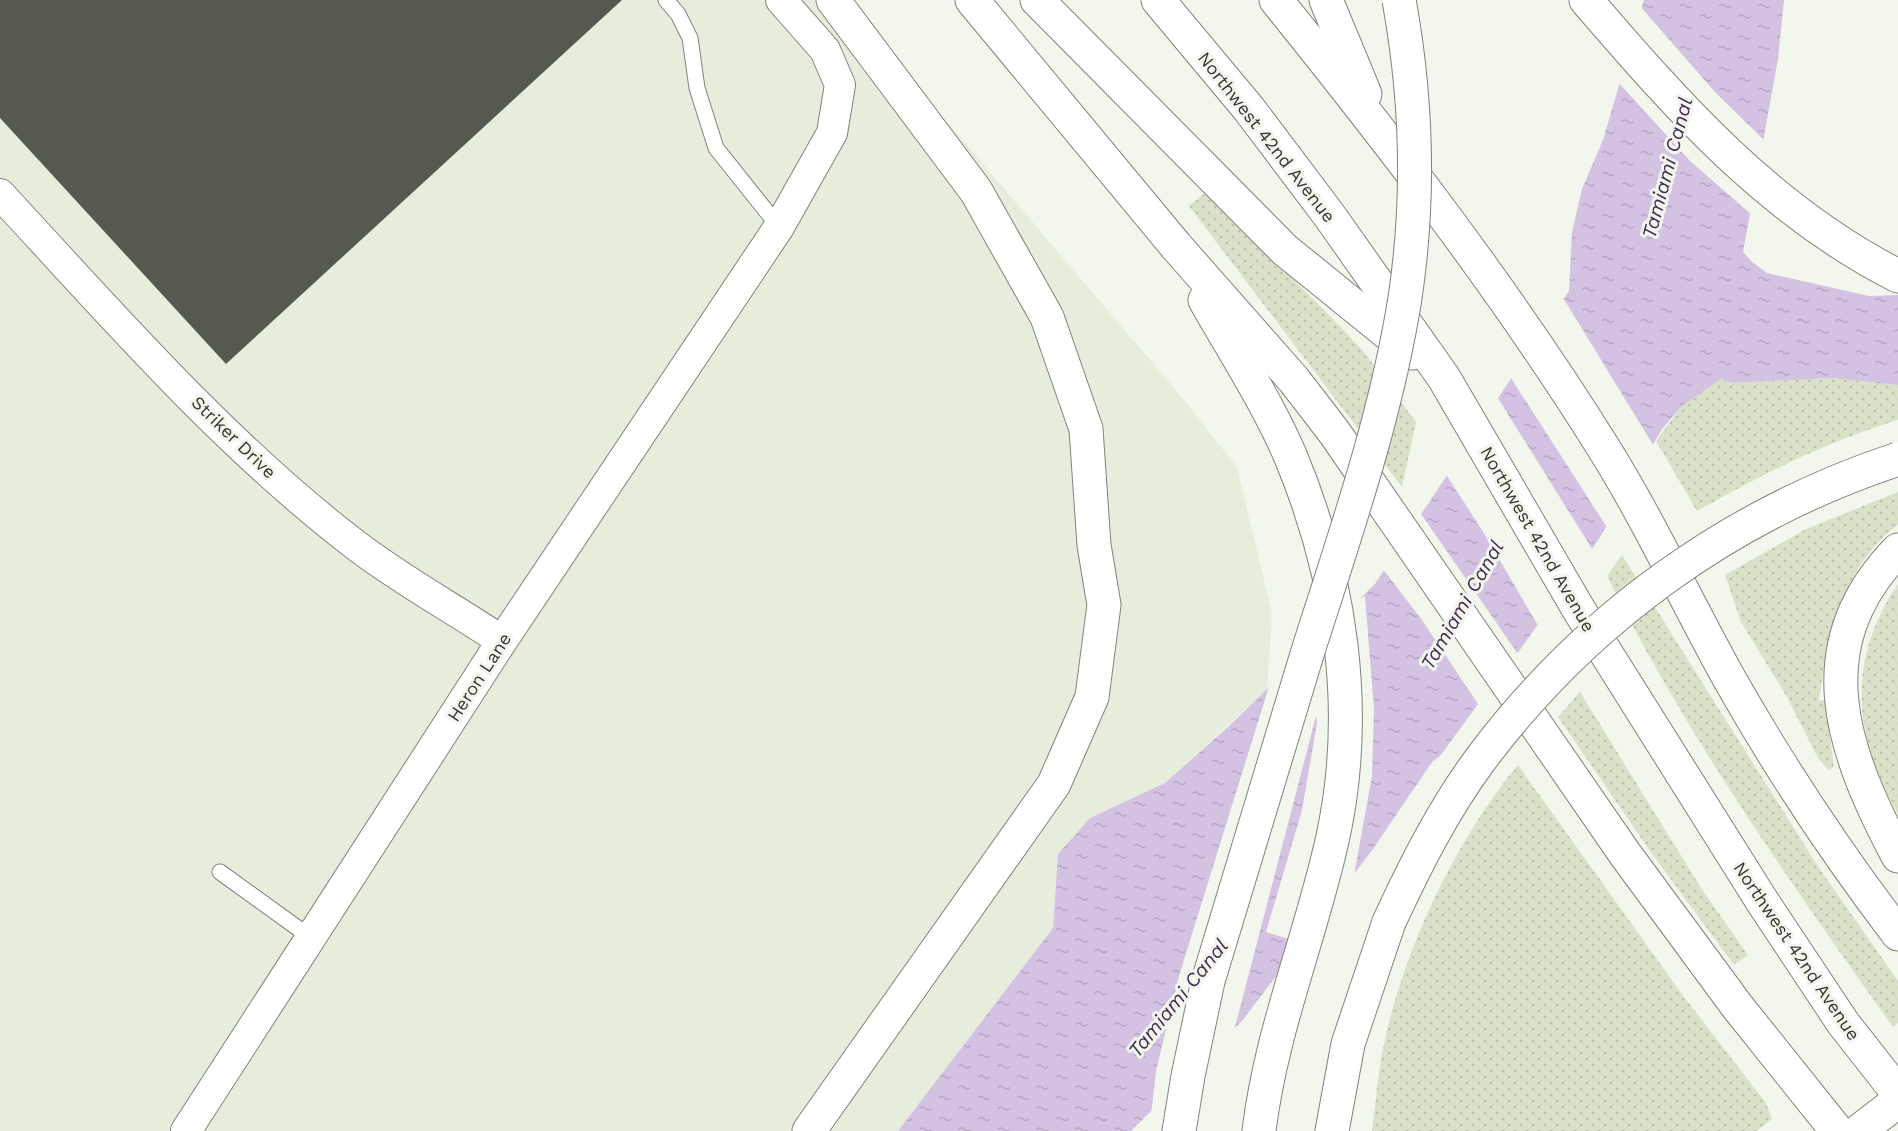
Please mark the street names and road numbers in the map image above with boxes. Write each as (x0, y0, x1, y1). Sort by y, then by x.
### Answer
street label: Northwest 42nd Avenue (1194, 48, 1340, 226)
street label: Striker Drive (187, 391, 281, 483)
street label: Northwest 42nd Avenue (1476, 443, 1600, 635)
street label: Heron Lane (443, 629, 515, 725)
street label: Northwest 42nd Avenue (1729, 858, 1865, 1044)

